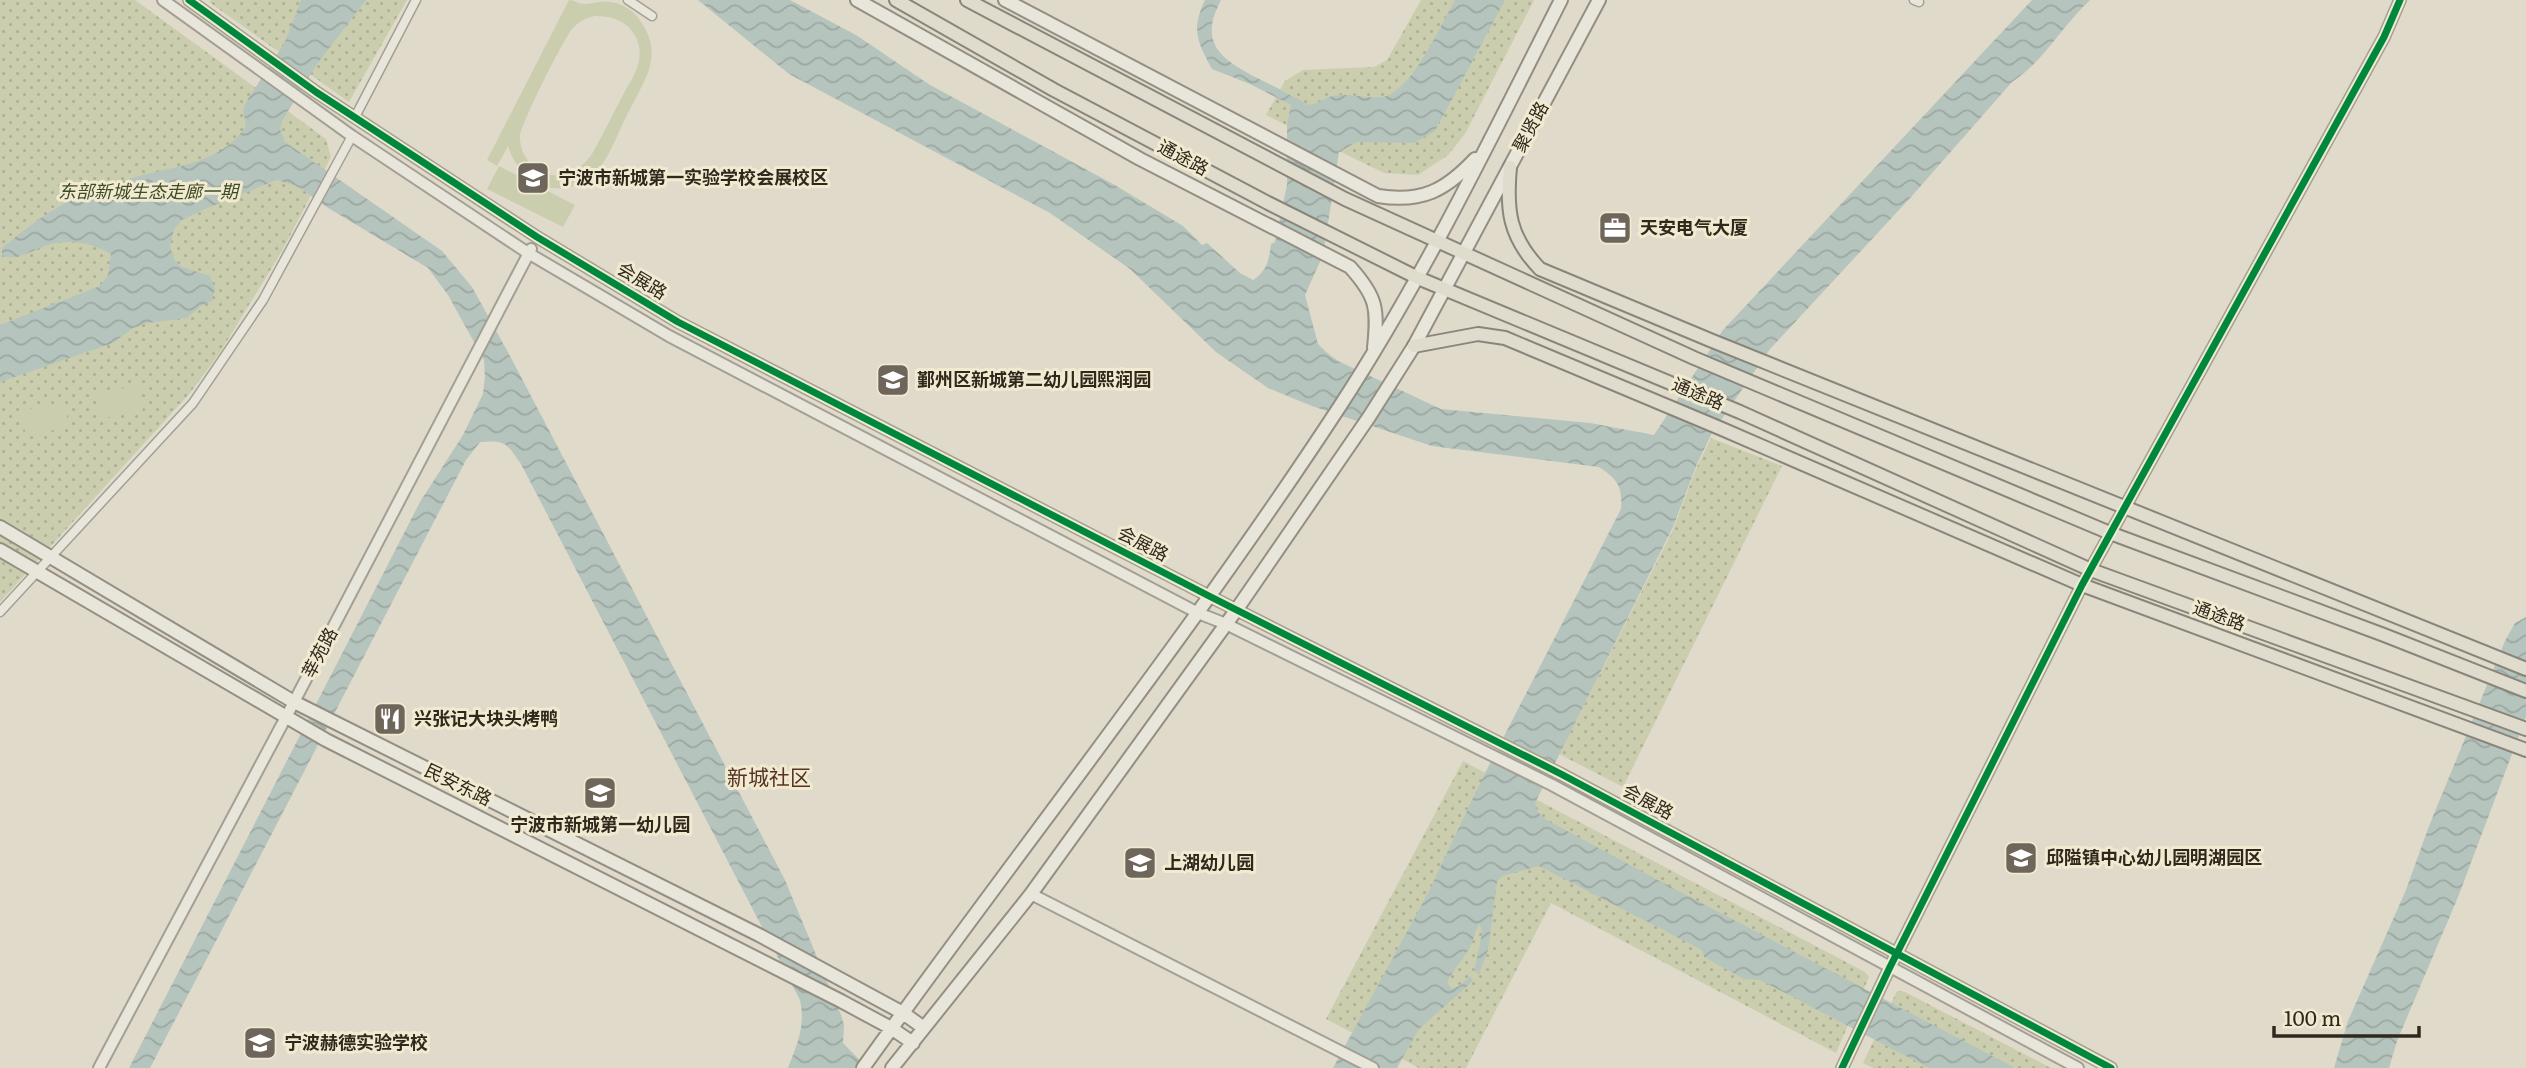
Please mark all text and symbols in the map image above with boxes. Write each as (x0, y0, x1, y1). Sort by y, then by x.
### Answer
street label: 聚贤路 (1505, 96, 1554, 156)
street label: 通途路 (1154, 132, 1214, 181)
school or university icon: 宁波市新城第一实验学校会展校区 (514, 159, 552, 197)
place label: 宁波市新城第一实验学校会展校区 (558, 163, 828, 190)
park label: 东部新城生态走廊一期 (58, 177, 241, 204)
office icon: 天安电气大厦 (1596, 209, 1634, 247)
place label: 天安电气大厦 (1640, 213, 1748, 240)
street label: 会展路 (613, 254, 673, 305)
school or university icon: 鄞州区新城第二幼儿园熙润园 (874, 361, 912, 399)
place label: 鄞州区新城第二幼儿园熙润园 (917, 365, 1151, 392)
street label: 通途路 (1668, 370, 1729, 416)
street label: 会展路 (1113, 518, 1174, 567)
street label: 通途路 (2190, 593, 2250, 637)
street label: 莘苑路 (294, 622, 343, 682)
restaurant icon: 兴张记大块头烤鸭 (371, 700, 409, 738)
place label: 兴张记大块头烤鸭 (414, 704, 558, 731)
street label: 民安东路 (420, 756, 497, 812)
district label: 新城社区 (727, 760, 811, 791)
school or university icon: 宁波市新城第一幼儿园 (581, 774, 619, 812)
street label: 会展路 (1619, 776, 1679, 825)
place label: 宁波市新城第一幼儿园 (510, 810, 690, 837)
school or university icon: 邱隘镇中心幼儿园明湖园区 (2002, 839, 2040, 877)
place label: 邱隘镇中心幼儿园明湖园区 (2046, 843, 2262, 870)
school or university icon: 上湖幼儿园 (1121, 844, 1159, 882)
place label: 上湖幼儿园 (1164, 848, 1254, 875)
scale bar (2274, 995, 2419, 1038)
text: 100 m (2284, 1001, 2341, 1032)
school or university icon: 宁波赫德实验学校 (241, 1024, 279, 1062)
place label: 宁波赫德实验学校 (284, 1028, 428, 1055)

